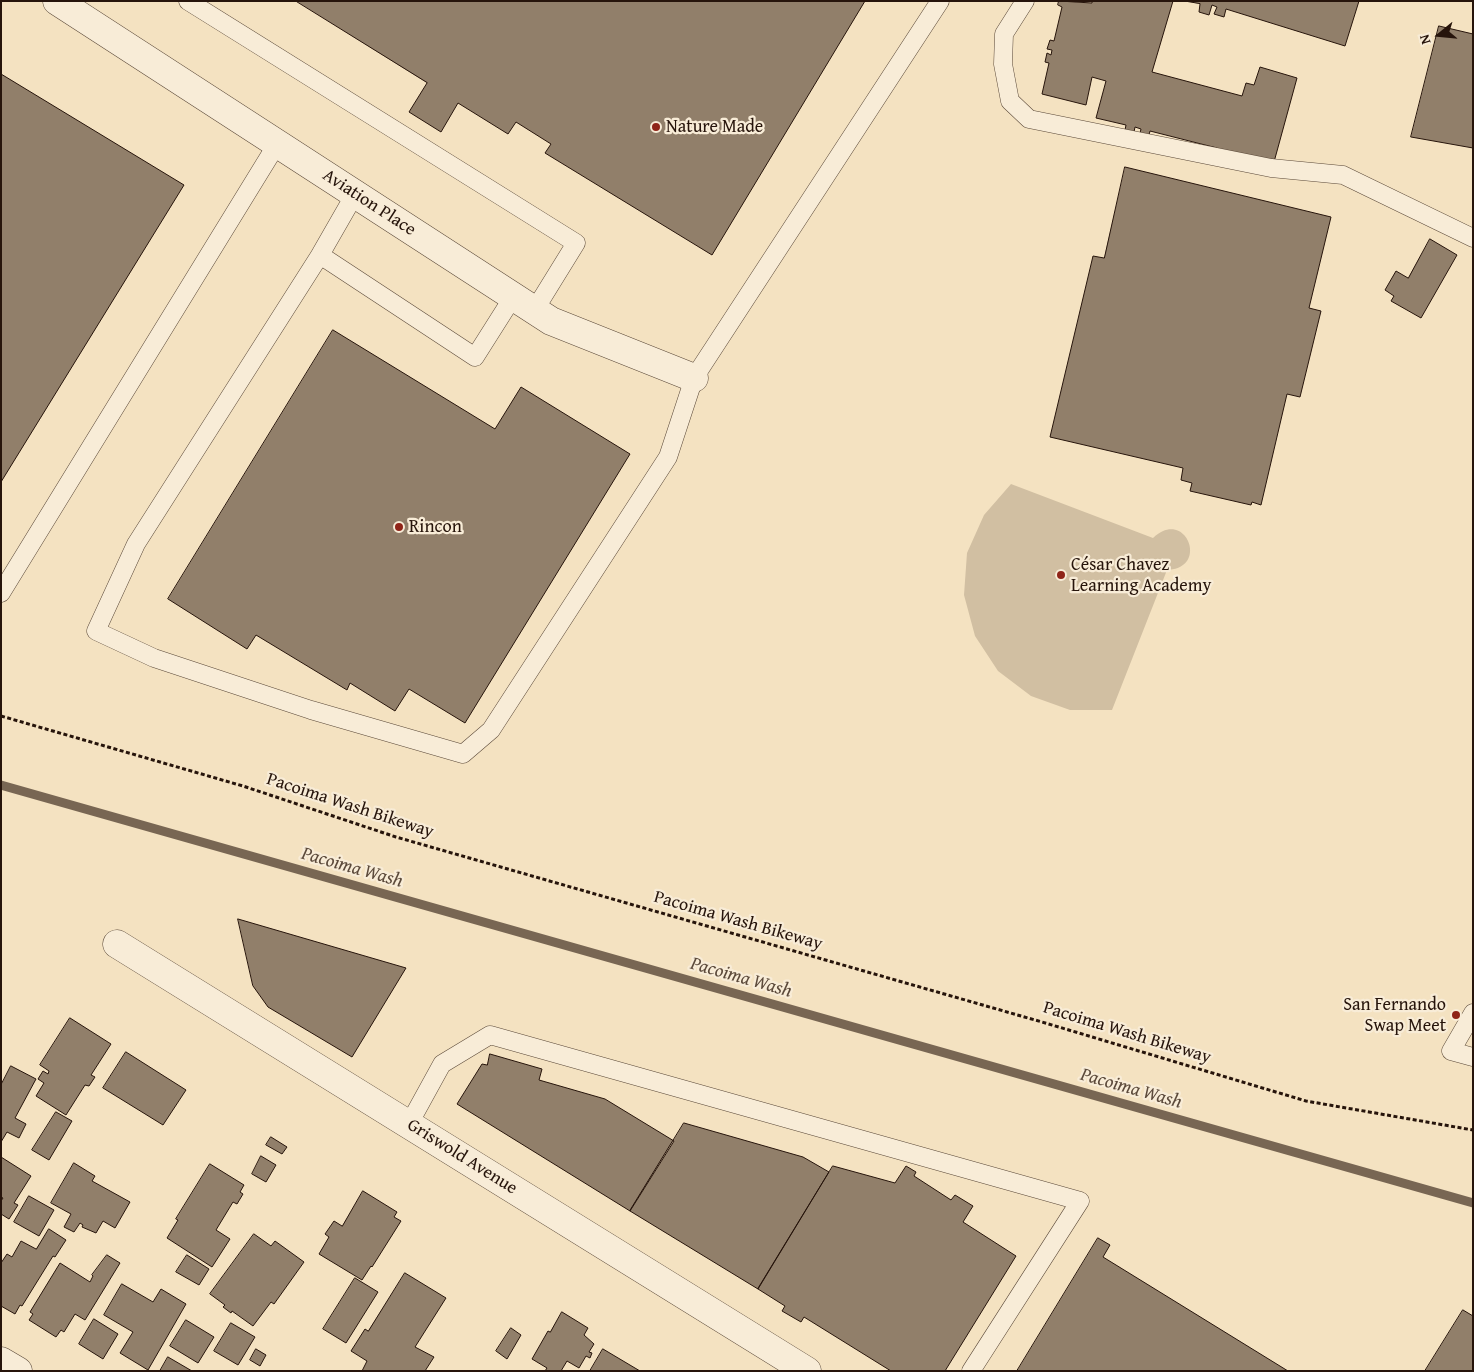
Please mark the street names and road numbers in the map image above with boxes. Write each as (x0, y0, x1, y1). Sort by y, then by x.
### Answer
street label: Aviation Place (318, 165, 420, 241)
street label: Pacoima Wash Bikeway (264, 769, 436, 843)
street label: Pacoima Wash Bikeway (651, 887, 825, 955)
street label: Pacoima Wash Bikeway (1040, 997, 1214, 1069)
street label: Griswold Avenue (403, 1114, 521, 1200)

